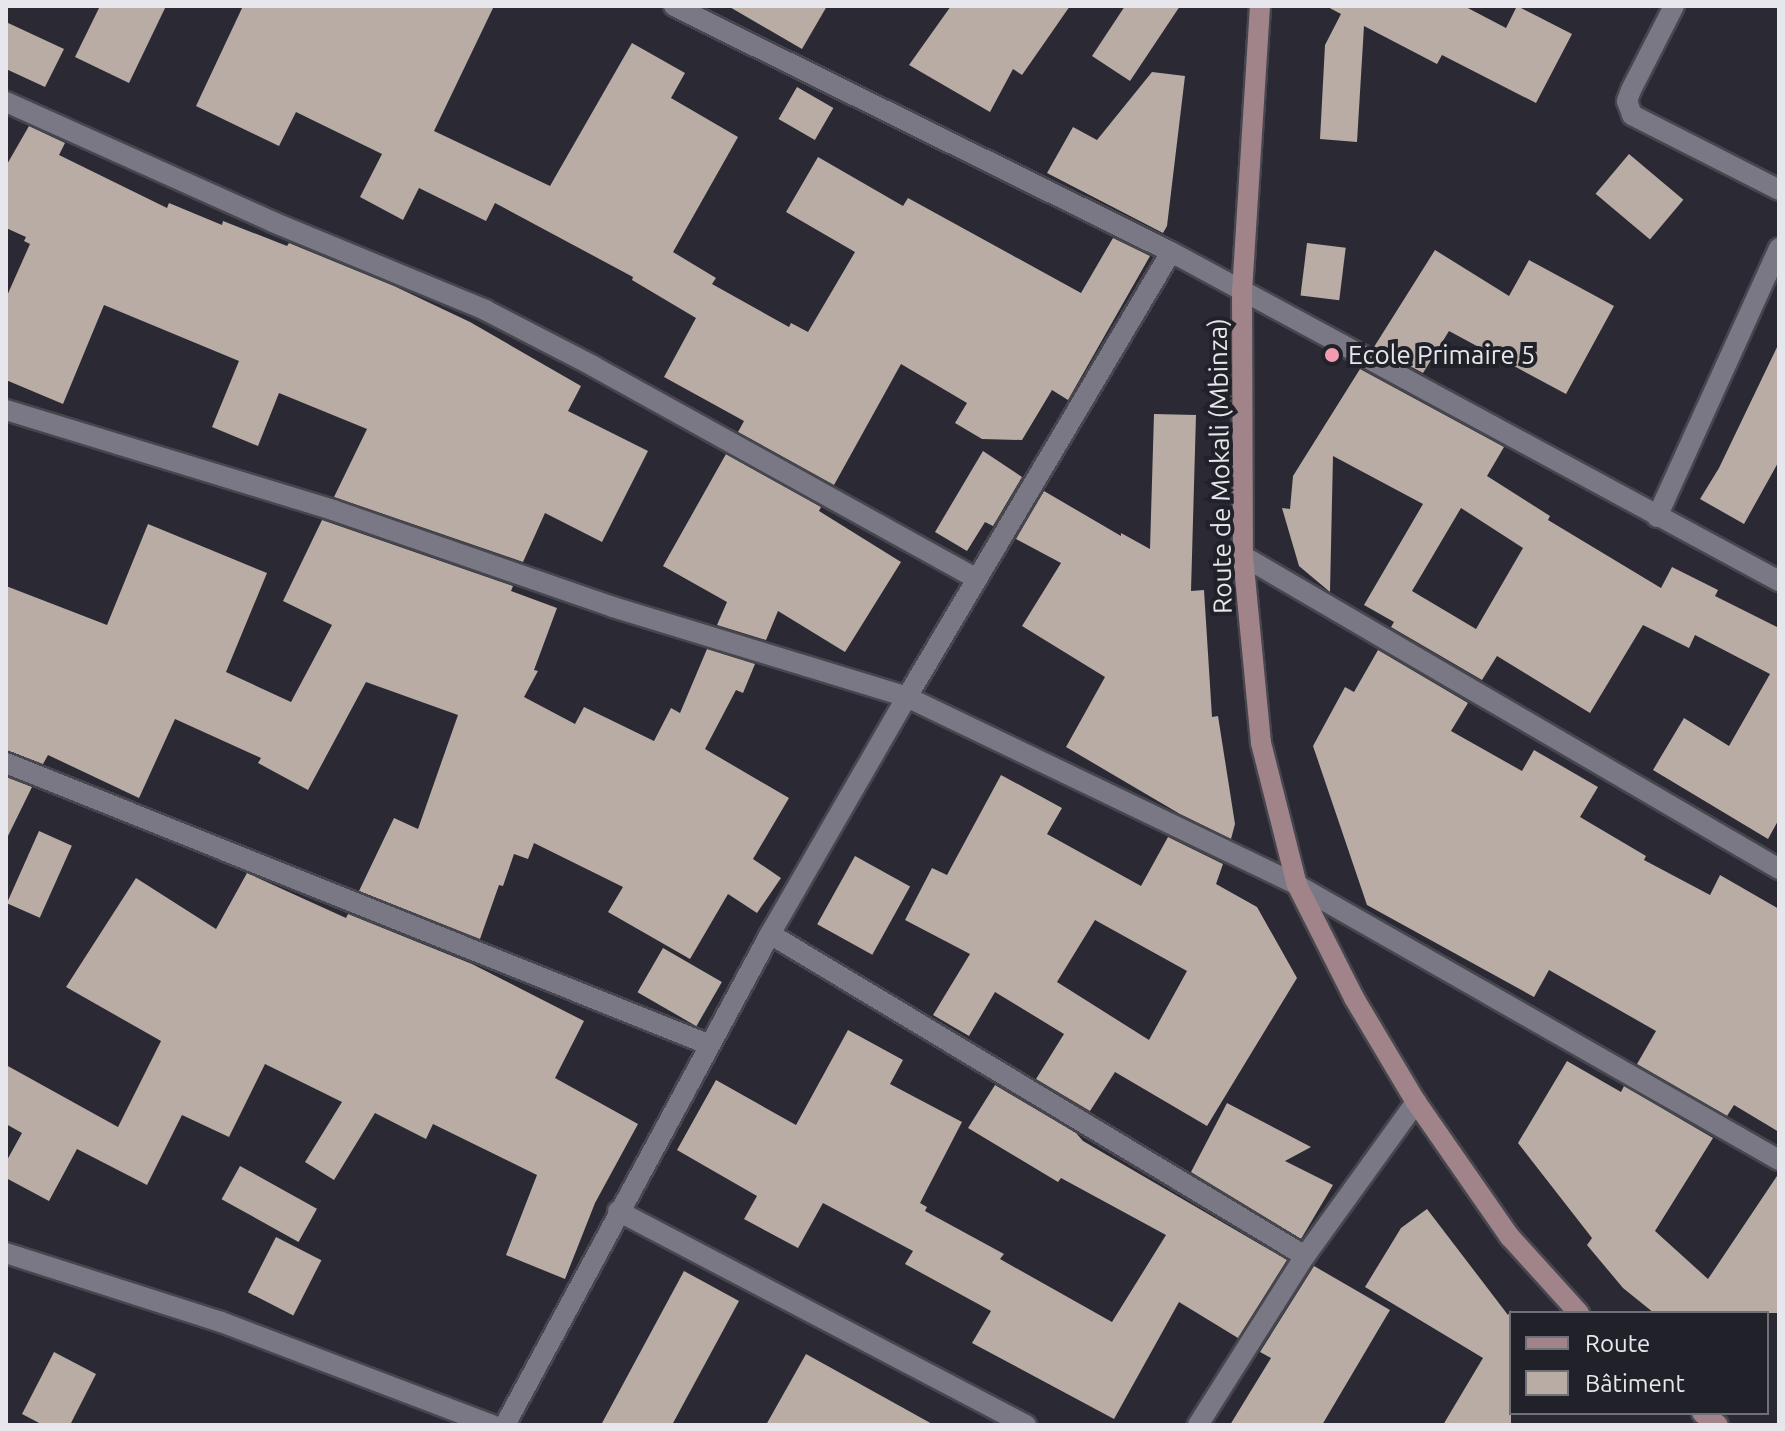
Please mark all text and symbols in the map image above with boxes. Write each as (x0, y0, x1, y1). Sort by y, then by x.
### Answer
street label: Route de Mokali (Mbinza) (1202, 318, 1238, 614)
place label: Ecole Primaire 5 (1348, 339, 1536, 371)
marker: Ecole Primaire 5 (1323, 346, 1341, 364)
legend (1509, 1311, 1769, 1415)
text: Route (1585, 1330, 1650, 1357)
text: Bâtiment (1585, 1370, 1685, 1397)

